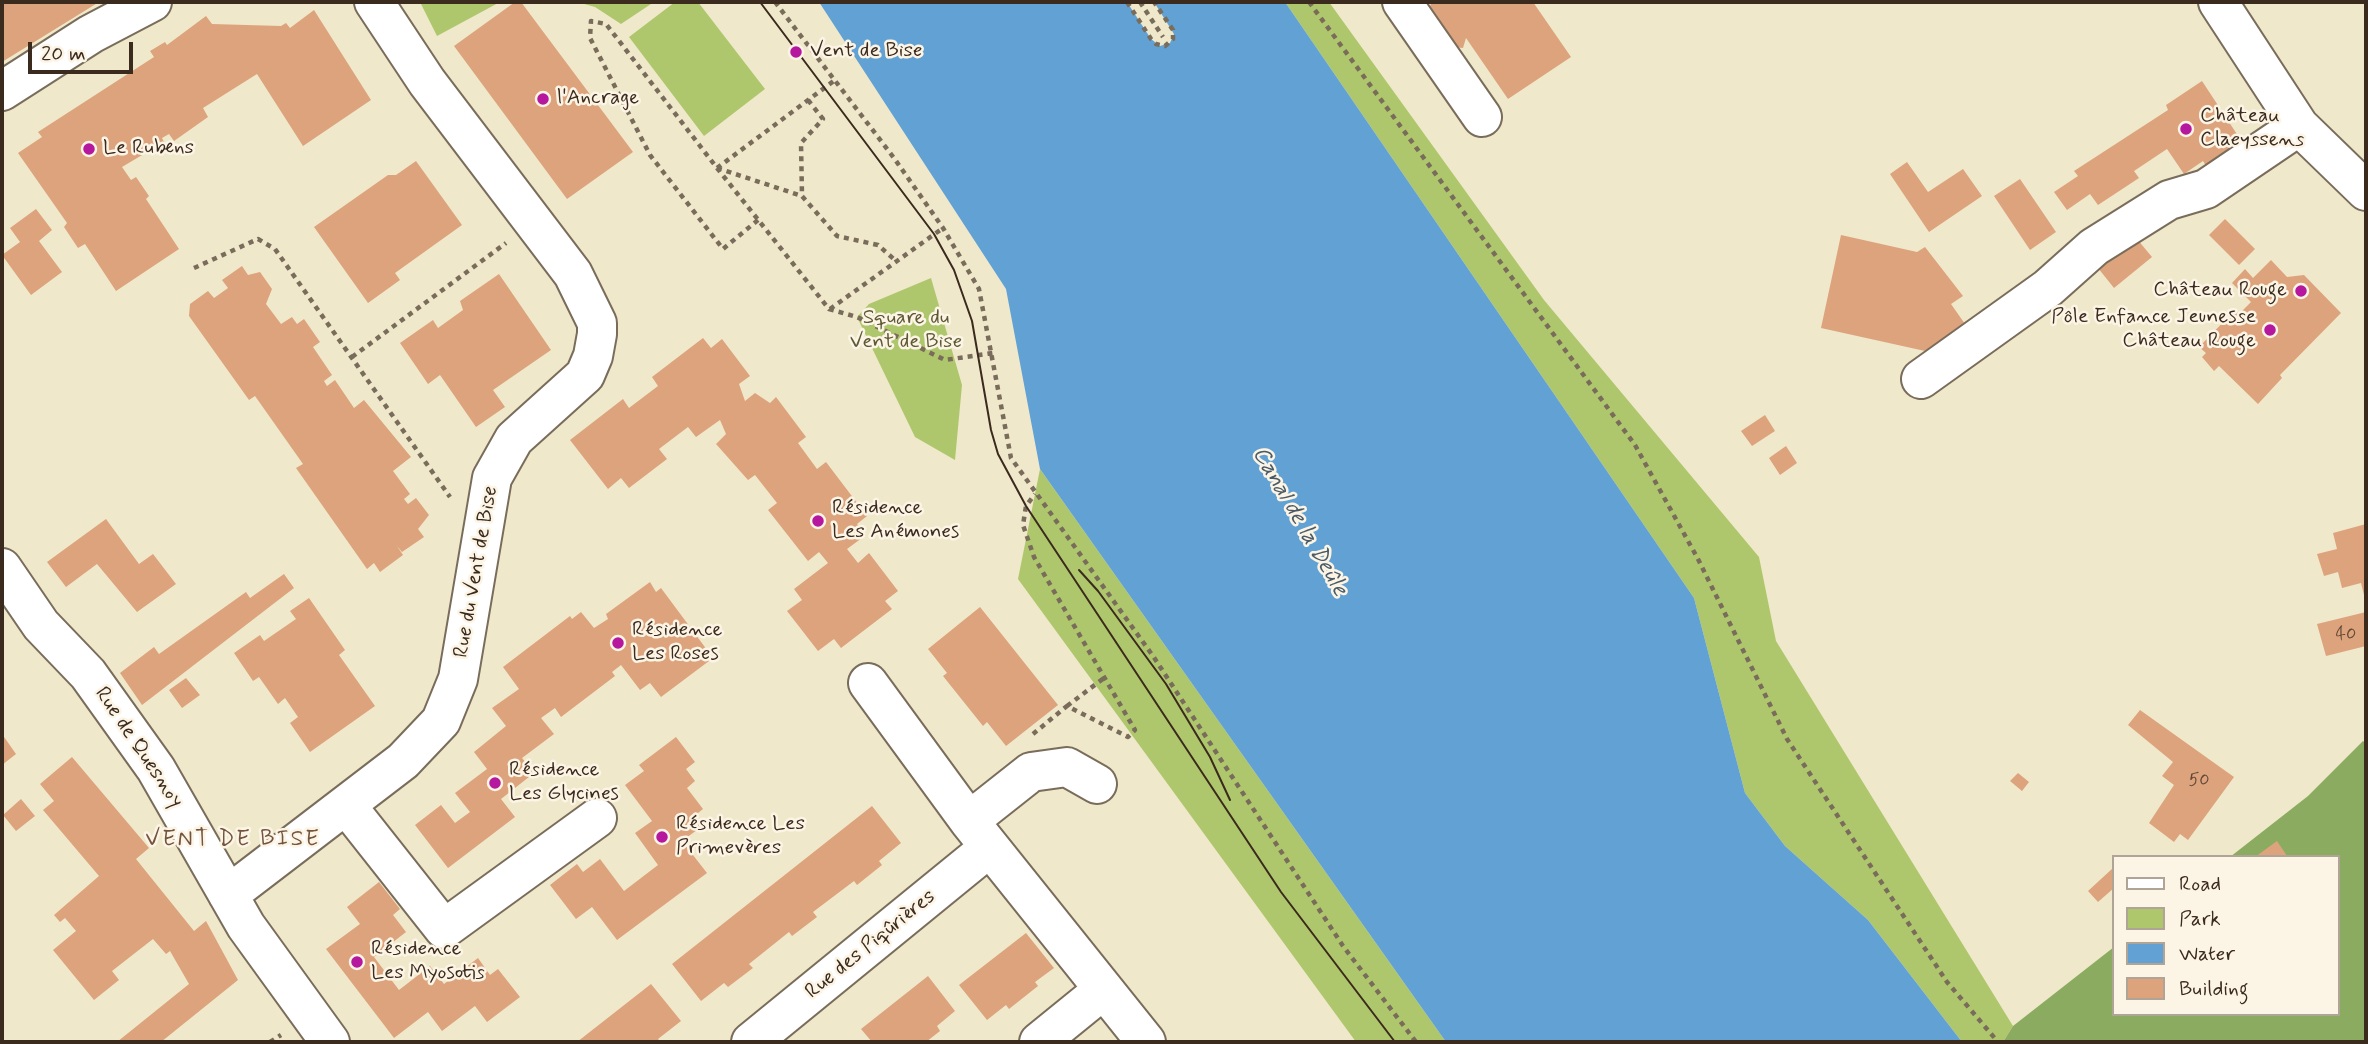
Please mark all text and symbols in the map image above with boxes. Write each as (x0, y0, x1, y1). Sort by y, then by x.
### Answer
scale bar (32, 28, 136, 72)
place label: Vent de Bise (810, 39, 922, 65)
text: 20 m (41, 40, 86, 68)
marker: Vent de Bise (788, 44, 804, 60)
place label: l'Ancrage (557, 86, 639, 112)
marker: l'Ancrage (535, 91, 551, 107)
place label: Château Claeyssens (2200, 104, 2304, 154)
marker: Château Claeyssens (2178, 121, 2194, 137)
place label: Le Rubens (103, 136, 194, 162)
marker: Le Rubens (81, 141, 97, 157)
place label: Château Rouge (2153, 278, 2287, 304)
marker: Château Rouge (2293, 283, 2309, 299)
place label: Pôle Enfance Jeunesse Château Rouge (2051, 305, 2256, 355)
park label: Square du Vent de Bise (850, 306, 962, 356)
marker: Pôle Enfance Jeunesse Château Rouge (2262, 322, 2278, 338)
water label: Canal de la Deûle (1245, 442, 1353, 602)
street label: Rue du Vent de Bise (449, 484, 505, 660)
place label: Résidence Les Anémones (832, 496, 959, 546)
marker: Résidence Les Anémones (810, 513, 826, 529)
place label: Résidence Les Roses (632, 618, 723, 668)
house number: 40 (2336, 624, 2356, 646)
marker: Résidence Les Roses (610, 635, 626, 651)
street label: Rue de Quesnoy (88, 683, 188, 813)
place label: Résidence Les Glycines (509, 758, 619, 808)
house number: 50 (2188, 770, 2210, 792)
marker: Résidence Les Glycines (487, 775, 503, 791)
place label: Résidence Les Primevères (676, 812, 805, 862)
district label: VENT DE BISE (145, 826, 321, 854)
marker: Résidence Les Primevères (654, 829, 670, 845)
legend (2112, 855, 2340, 1016)
text: Road (2179, 870, 2221, 898)
street label: Rue des Piqûrières (801, 885, 941, 1005)
text: Park (2179, 905, 2221, 933)
place label: Résidence Les Myosotis (371, 937, 485, 987)
text: Water (2179, 940, 2235, 968)
marker: Résidence Les Myosotis (349, 954, 365, 970)
text: Building (2179, 975, 2249, 1003)

